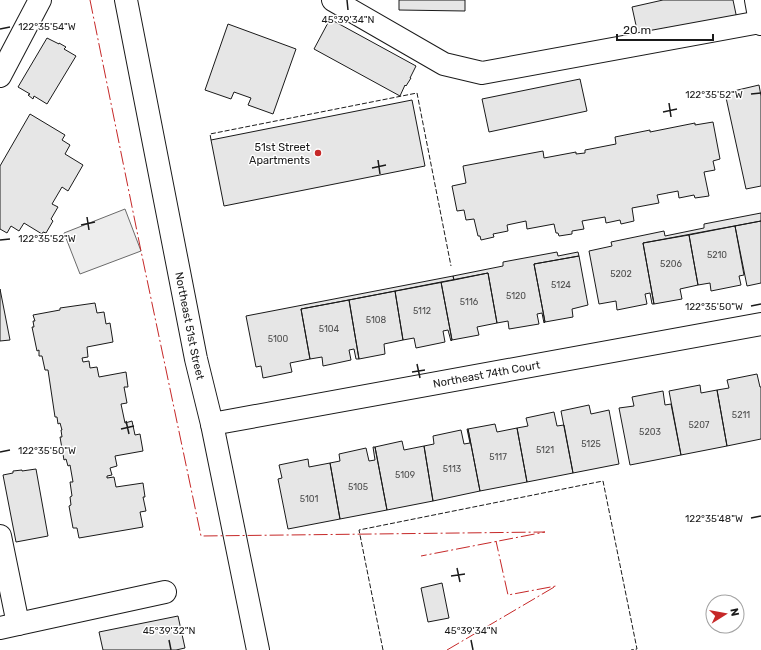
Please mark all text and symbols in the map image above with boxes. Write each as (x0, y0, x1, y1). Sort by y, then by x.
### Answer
text: 45°39'34"N (322, 14, 374, 26)
scale bar (617, 16, 713, 42)
text: 122°35'54"W (18, 21, 76, 33)
text: 20 m (623, 23, 651, 37)
text: 122°35'52"W (685, 89, 743, 101)
place label: 51st Street Apartments (249, 141, 311, 167)
marker: 51st Street Apartments (313, 148, 323, 158)
text: 122°35'52"W (18, 233, 76, 245)
house number: 5210 (707, 250, 727, 260)
house number: 5206 (660, 259, 682, 269)
house number: 5202 (610, 269, 632, 279)
street label: Northeast 51st Street (172, 271, 207, 382)
house number: 5124 (551, 280, 571, 290)
house number: 5120 (506, 291, 526, 301)
house number: 5116 (460, 297, 479, 307)
text: 122°35'50"W (685, 301, 743, 313)
house number: 5112 (413, 306, 431, 316)
house number: 5108 (366, 315, 387, 325)
house number: 5104 (319, 324, 340, 334)
house number: 5100 (268, 334, 289, 344)
street label: Northeast 74th Court (432, 358, 542, 391)
house number: 5211 (732, 410, 750, 420)
house number: 5207 (689, 420, 710, 430)
house number: 5203 (639, 427, 661, 437)
house number: 5125 (581, 439, 601, 449)
text: 122°35'50"W (18, 445, 76, 457)
house number: 5121 (536, 445, 554, 455)
house number: 5117 (489, 452, 507, 462)
house number: 5113 (443, 464, 461, 474)
house number: 5109 (395, 470, 415, 480)
house number: 5105 (348, 482, 368, 492)
house number: 5101 (300, 494, 318, 504)
text: 122°35'48"W (685, 513, 743, 525)
north arrow (705, 594, 745, 634)
text: N (727, 607, 741, 617)
text: 45°39'32"N (143, 625, 195, 637)
text: 45°39'34"N (445, 625, 497, 637)

